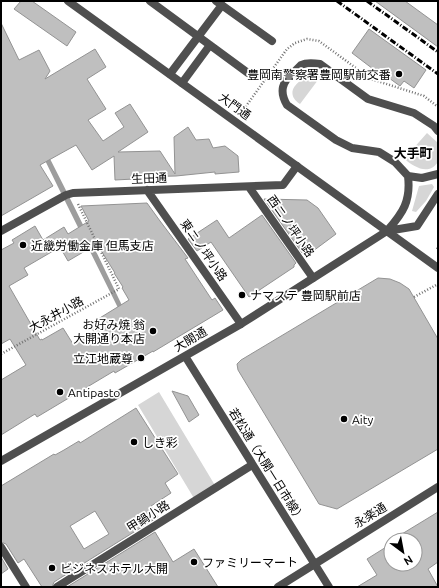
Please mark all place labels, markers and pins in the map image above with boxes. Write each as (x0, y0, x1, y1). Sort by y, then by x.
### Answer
place label: 豊岡南警察署豊岡駅前交番 (247, 68, 391, 81)
marker: 豊岡南警察署豊岡駅前交番 (394, 69, 404, 79)
place label: 近畿労働金庫 但馬支店 (31, 239, 154, 252)
marker: 近畿労働金庫 但馬支店 (18, 240, 28, 250)
place label: ナマステ 豊岡駅前店 (250, 289, 361, 302)
marker: ナマステ 豊岡駅前店 (237, 290, 247, 300)
place label: お好み焼 翁 大開通り本店 (73, 318, 145, 345)
marker: お好み焼 翁 大開通り本店 (148, 326, 158, 336)
place label: 立江地蔵尊 (73, 352, 133, 365)
marker: 立江地蔵尊 (136, 353, 146, 363)
place label: Antipasto (68, 386, 120, 399)
marker: Antipasto (55, 387, 65, 397)
place label: Aity (352, 413, 373, 426)
marker: Aity (339, 414, 349, 424)
place label: しき彩 (142, 436, 178, 449)
marker: しき彩 (129, 437, 139, 447)
place label: ファミリーマート (202, 556, 298, 569)
marker: ファミリーマート (189, 557, 199, 567)
place label: ビジネスホテル大開 (60, 562, 168, 575)
marker: ビジネスホテル大開 (47, 563, 57, 573)

